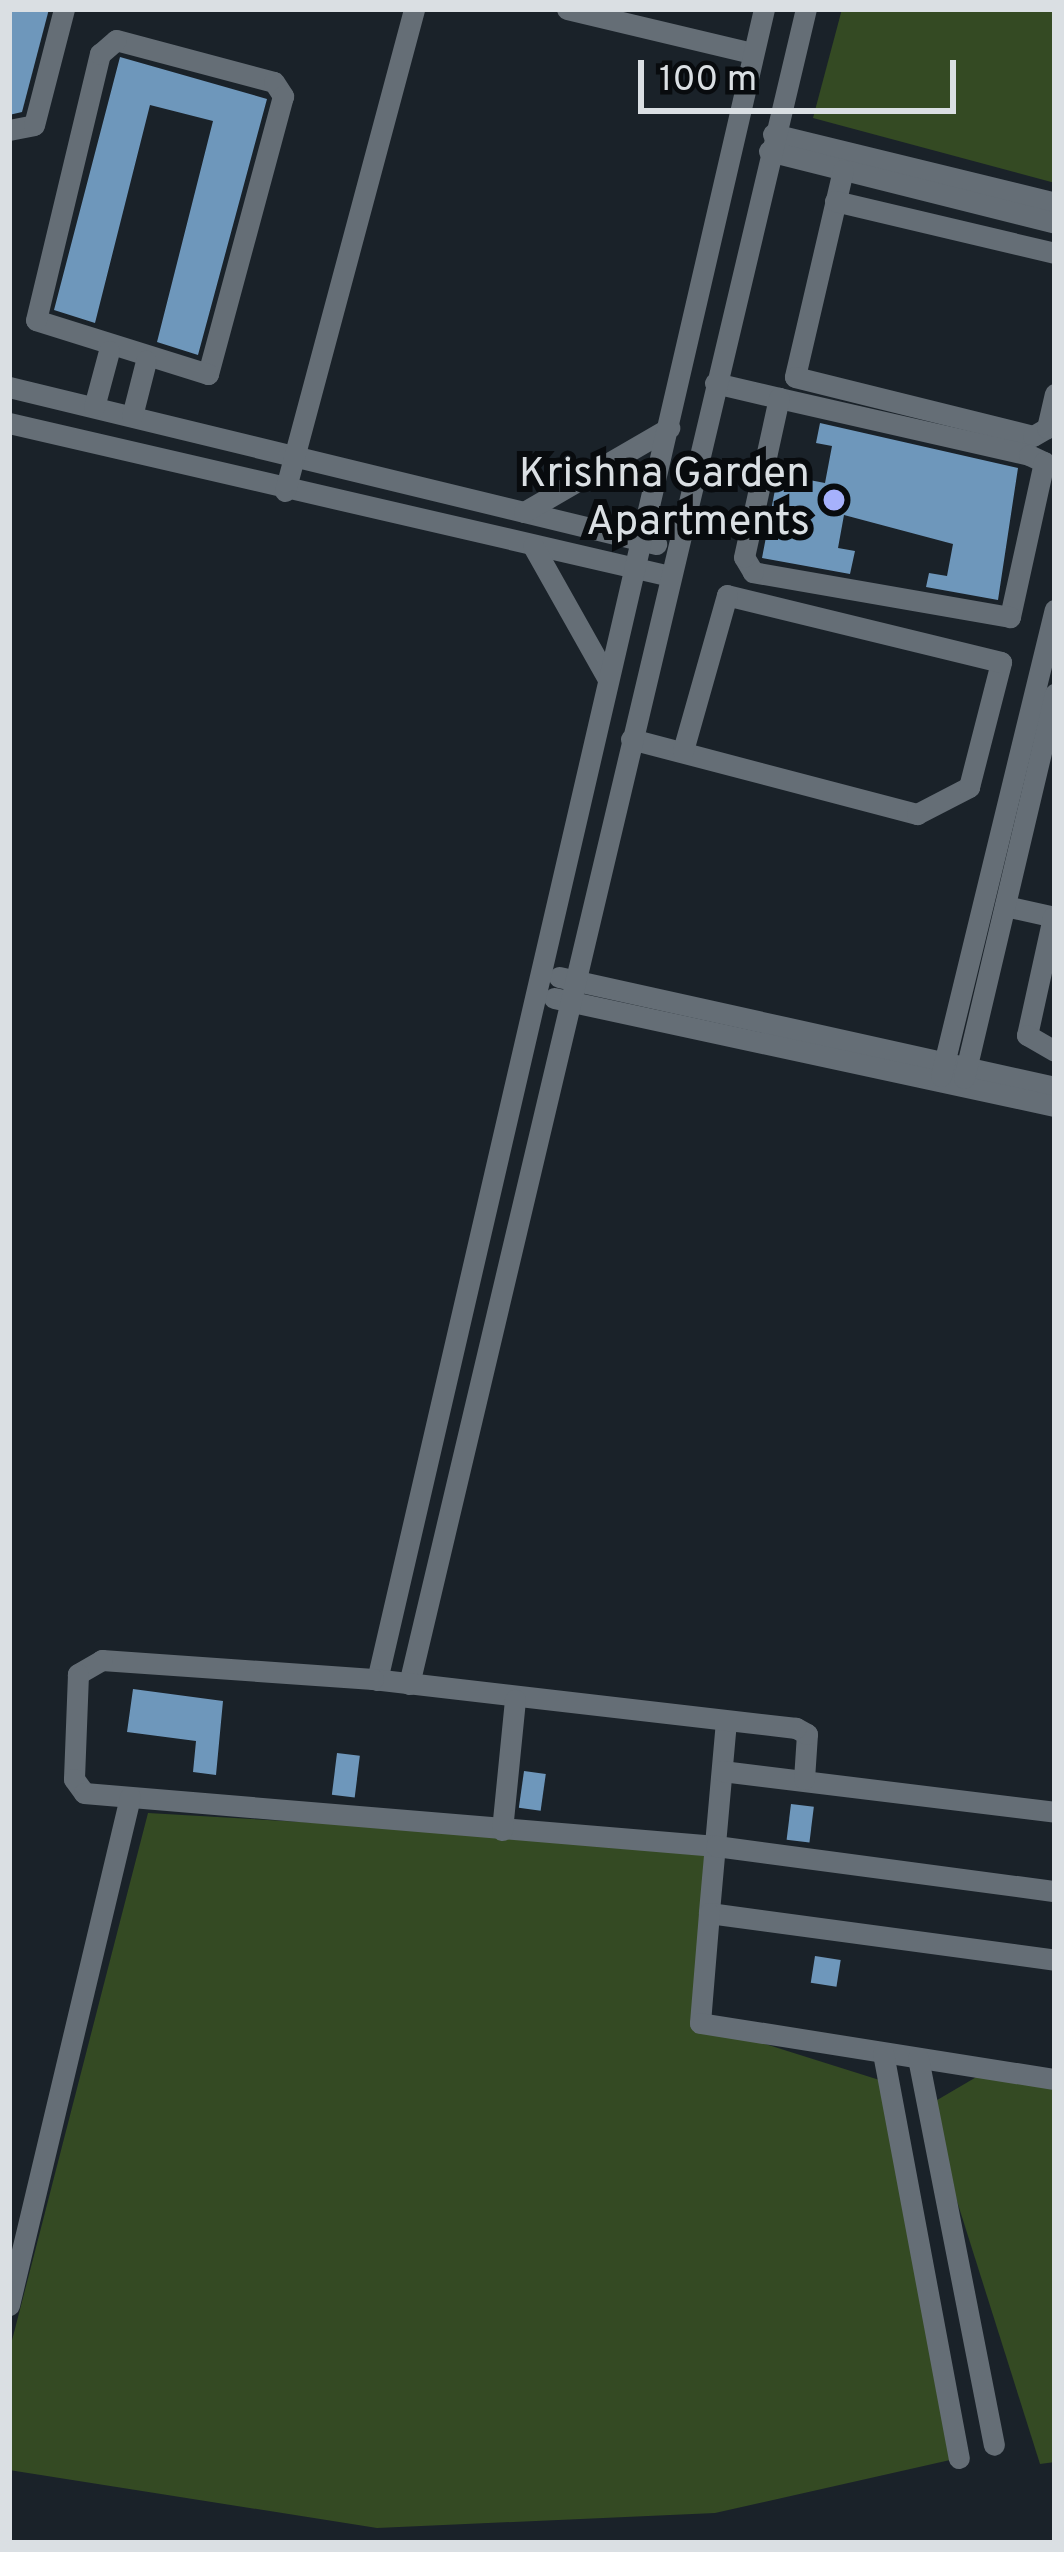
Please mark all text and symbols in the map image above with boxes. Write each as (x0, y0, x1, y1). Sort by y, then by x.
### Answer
scale bar (644, 36, 962, 110)
text: 100 m (659, 58, 757, 104)
place label: Krishna Garden Apartments (519, 451, 810, 550)
marker: Krishna Garden Apartments (821, 487, 847, 513)

